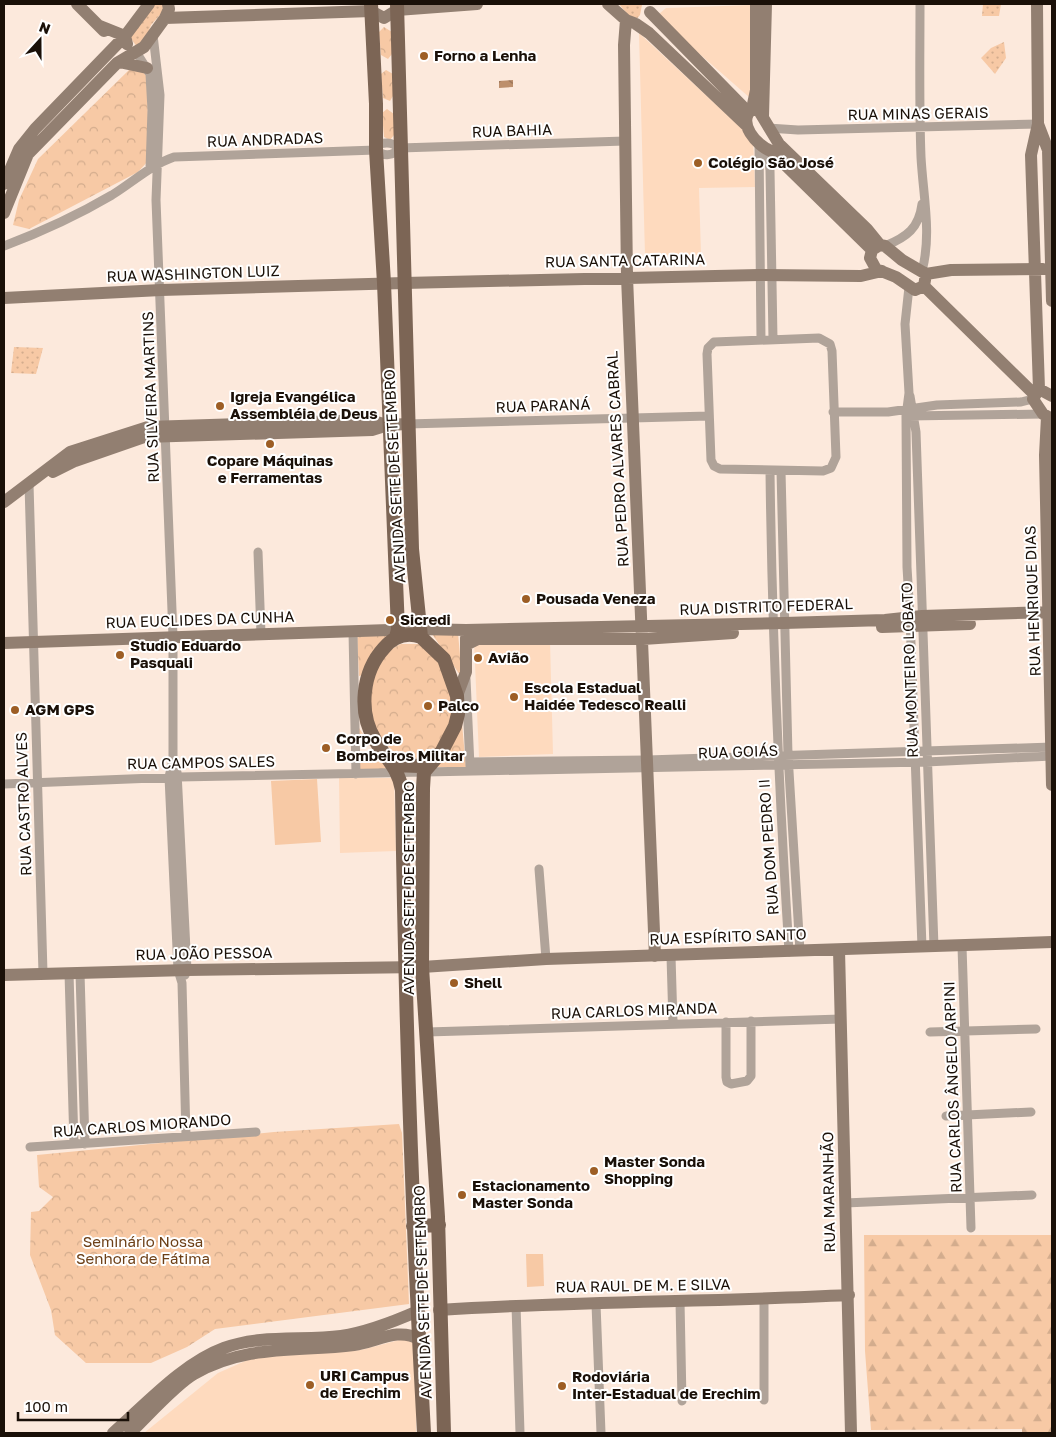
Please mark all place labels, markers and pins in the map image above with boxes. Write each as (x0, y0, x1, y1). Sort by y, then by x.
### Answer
place label: Forno a Lenha (434, 46, 536, 64)
marker: Forno a Lenha (418, 50, 430, 62)
place label: Colégio São José (708, 153, 834, 171)
marker: Colégio São José (692, 157, 704, 169)
place label: Igreja Evangélica Assembléia de Deus (230, 387, 378, 422)
marker: Igreja Evangélica Assembléia de Deus (214, 400, 226, 412)
marker: Copare Máquinas e Ferramentas (264, 438, 276, 450)
place label: Copare Máquinas e Ferramentas (207, 451, 333, 486)
place label: Pousada Veneza (536, 589, 656, 607)
marker: Pousada Veneza (520, 593, 532, 605)
place label: Sicredi (400, 610, 451, 628)
marker: Sicredi (384, 614, 396, 626)
place label: Studio Eduardo Pasquali (130, 636, 241, 671)
place label: Avião (488, 648, 529, 666)
marker: Studio Eduardo Pasquali (114, 649, 126, 661)
marker: Avião (472, 652, 484, 664)
place label: Escola Estadual Haidée Tedesco Realli (524, 678, 686, 713)
marker: Escola Estadual Haidée Tedesco Realli (508, 691, 520, 703)
place label: Palco (438, 696, 479, 714)
place label: AGM GPS (25, 700, 95, 718)
marker: Palco (422, 700, 434, 712)
marker: AGM GPS (9, 704, 21, 716)
place label: Corpo de Bombeiros Militar (336, 729, 465, 764)
marker: Corpo de Bombeiros Militar (320, 742, 332, 754)
place label: Shell (464, 973, 502, 991)
marker: Shell (448, 977, 460, 989)
place label: Master Sonda Shopping (604, 1152, 705, 1187)
marker: Master Sonda Shopping (588, 1165, 600, 1177)
place label: Estacionamento Master Sonda (472, 1176, 590, 1211)
marker: Estacionamento Master Sonda (456, 1189, 468, 1201)
place label: URI Campus de Erechim (320, 1366, 409, 1401)
place label: Rodoviária Inter-Estadual de Erechim (572, 1367, 760, 1402)
marker: URI Campus de Erechim (304, 1379, 316, 1391)
marker: Rodoviária Inter-Estadual de Erechim (556, 1380, 568, 1392)

